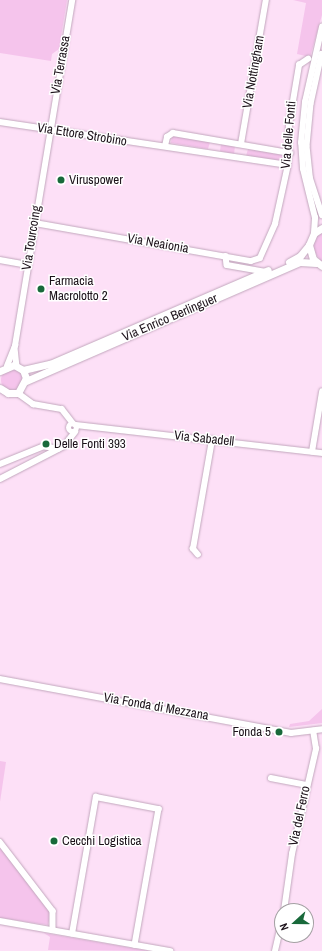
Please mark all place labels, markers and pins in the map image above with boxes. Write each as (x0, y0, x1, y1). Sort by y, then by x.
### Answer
place label: Viruspower (69, 172, 123, 188)
marker: Viruspower (56, 175, 66, 185)
place label: Farmacia Macrolotto 2 (49, 274, 108, 305)
marker: Farmacia Macrolotto 2 (36, 284, 46, 294)
place label: Delle Fonti 393 (54, 436, 126, 452)
marker: Delle Fonti 393 (41, 439, 51, 449)
place label: Fonda 5 (232, 724, 271, 740)
marker: Fonda 5 (274, 727, 284, 737)
place label: Cecchi Logistica (62, 833, 141, 849)
marker: Cecchi Logistica (49, 836, 59, 846)

